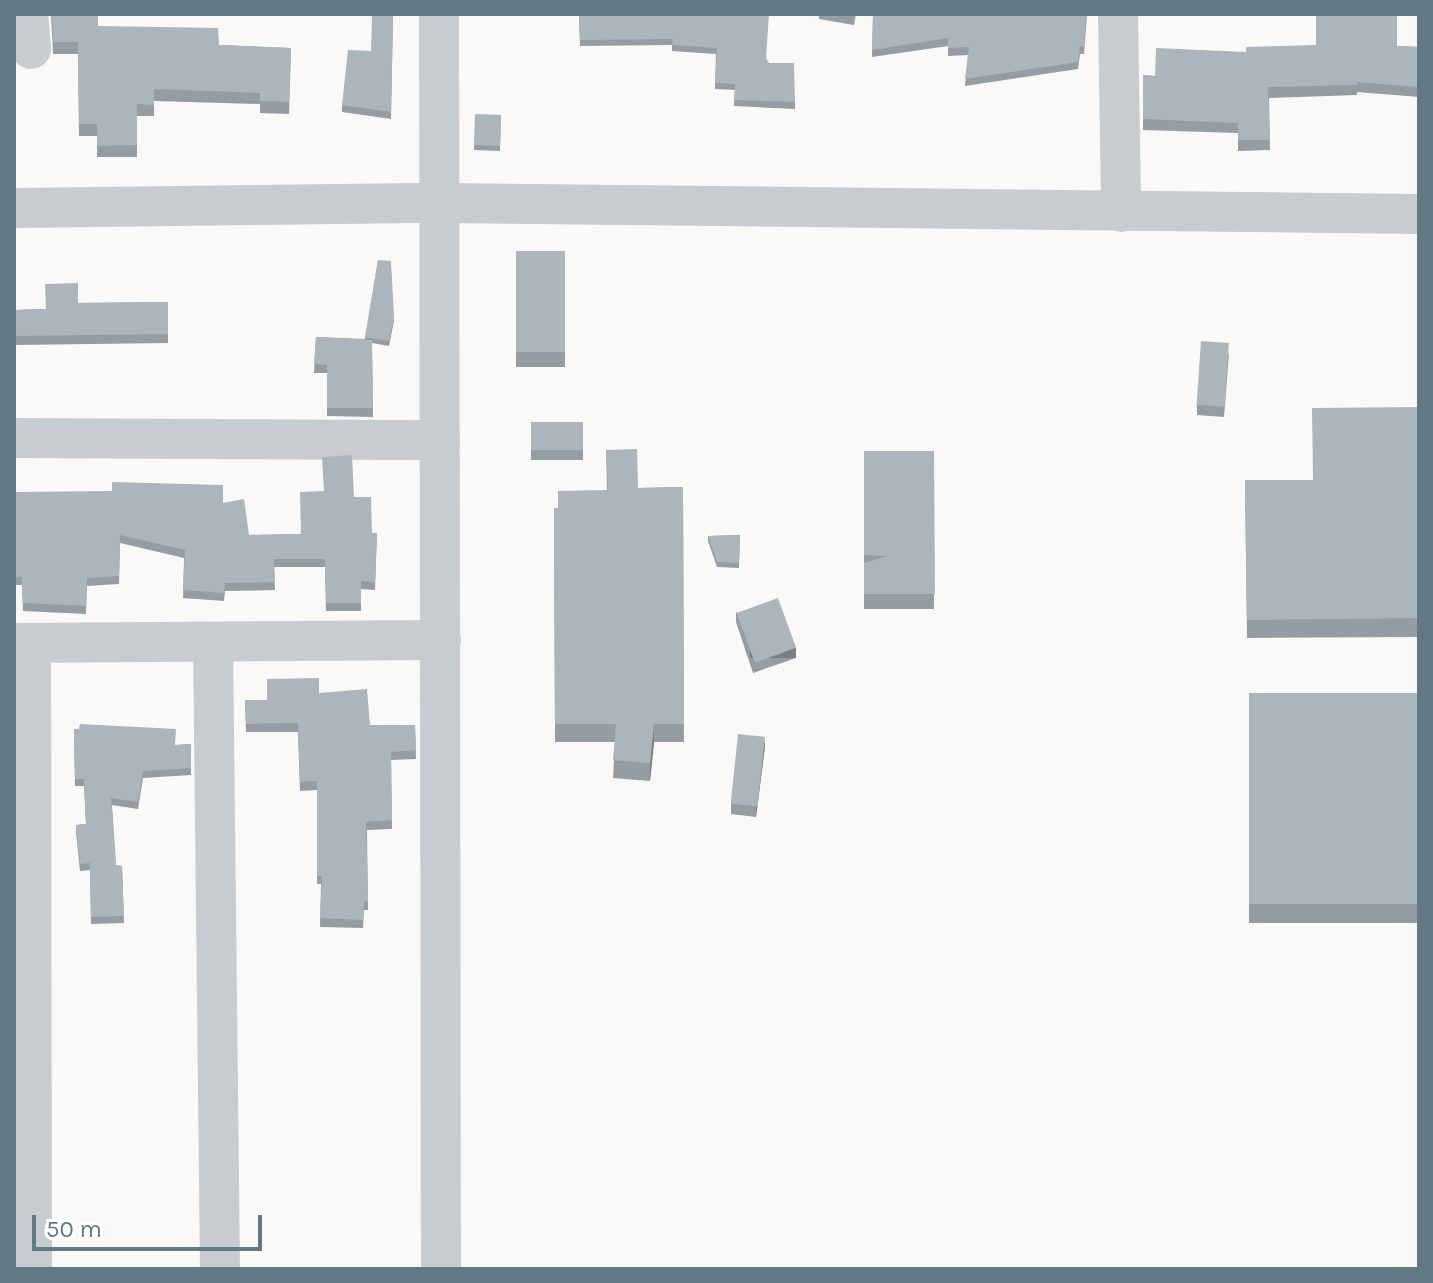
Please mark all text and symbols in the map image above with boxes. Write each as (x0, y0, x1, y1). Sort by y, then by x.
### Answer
scale bar (36, 1199, 266, 1249)
text: 50 m (46, 1215, 102, 1243)

